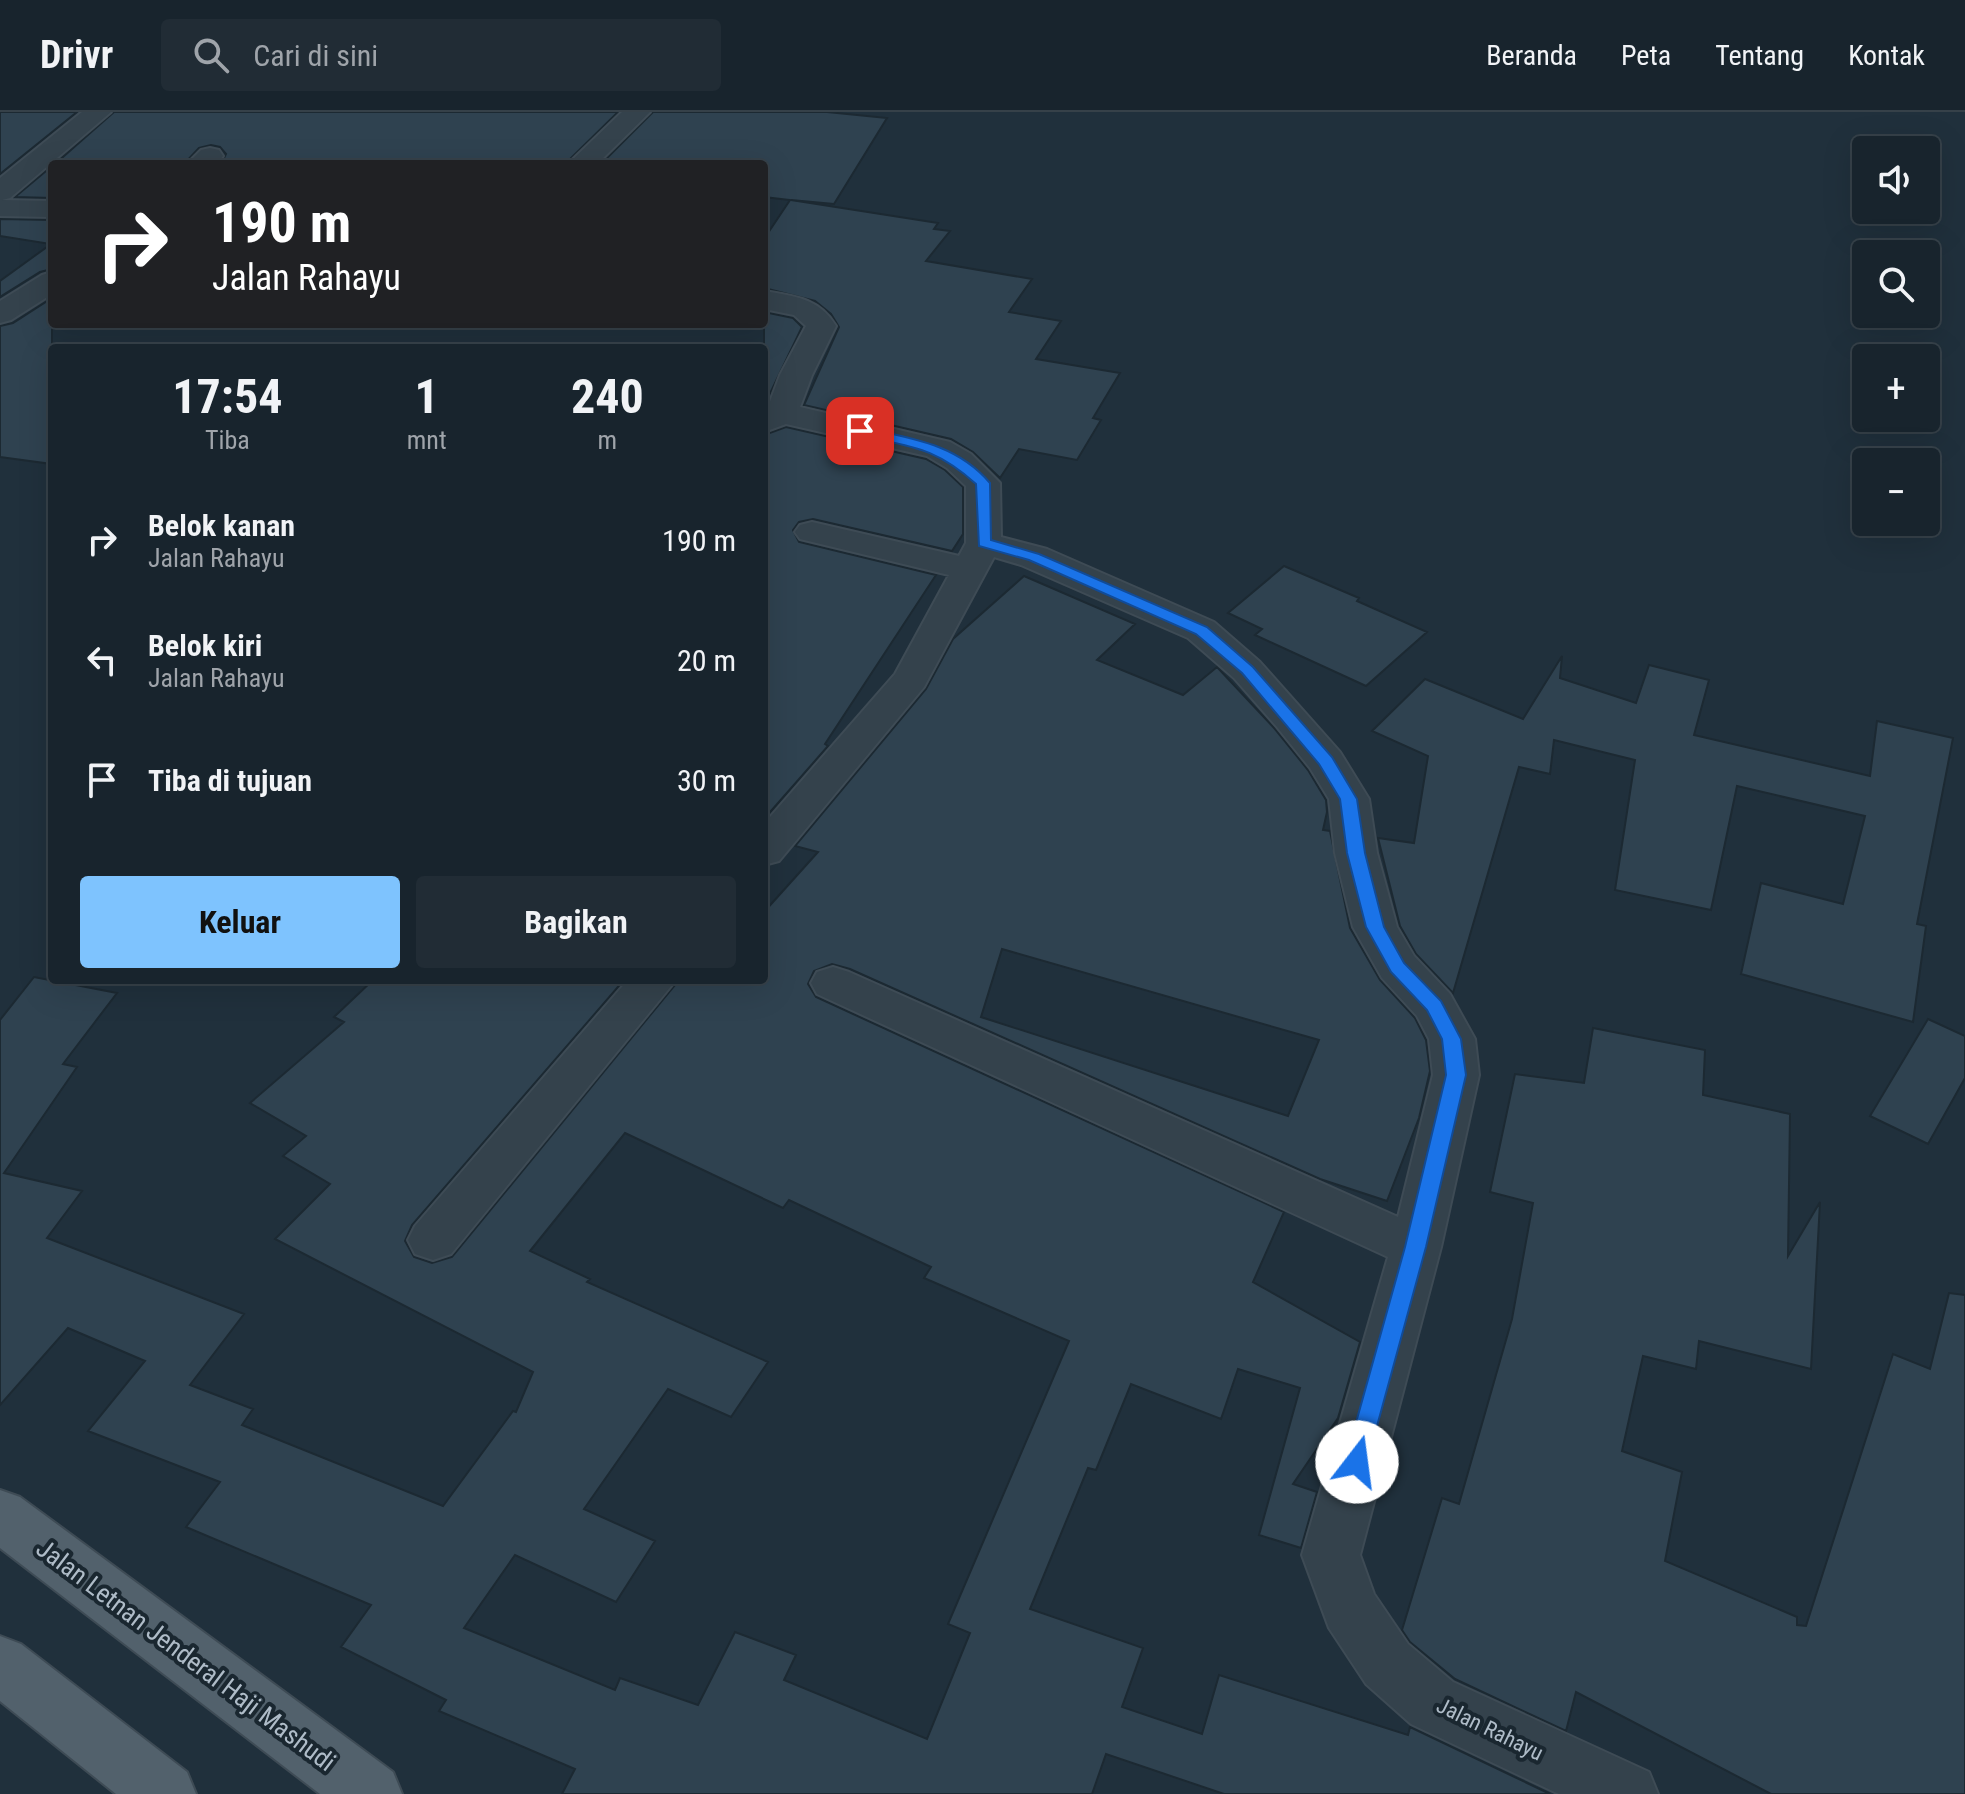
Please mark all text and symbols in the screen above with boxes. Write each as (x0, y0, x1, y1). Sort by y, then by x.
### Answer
search box (161, 19, 721, 91)
text: Drivr (40, 33, 113, 77)
icon: search (189, 33, 233, 77)
text: Cari di sini (253, 38, 378, 73)
text: Beranda (1486, 39, 1577, 72)
text: Peta (1621, 39, 1671, 72)
text: Tentang (1715, 39, 1804, 72)
text: Kontak (1848, 39, 1925, 72)
map controls (1852, 136, 1940, 536)
button: sound (1852, 136, 1940, 224)
text: 190 m (212, 190, 351, 256)
icon: right (80, 192, 184, 296)
button: search (1852, 240, 1940, 328)
text: Jalan Rahayu (212, 257, 401, 299)
button: + (1852, 344, 1940, 432)
text: 17:54 (172, 368, 282, 425)
text: 1 (415, 368, 439, 425)
text: 240 (571, 368, 644, 425)
pin (826, 397, 894, 465)
icon: arrive (838, 409, 882, 453)
text: Tiba (205, 425, 250, 455)
text: mnt (407, 425, 447, 455)
text: m (598, 425, 617, 455)
button: − (1852, 448, 1940, 536)
text: Belok kanan (148, 508, 295, 543)
icon: right (80, 518, 124, 562)
text: 190 m (662, 523, 736, 558)
text: Jalan Rahayu (148, 543, 284, 573)
text: Belok kiri (148, 628, 262, 663)
icon: left (80, 638, 124, 682)
text: 20 m (677, 643, 736, 678)
text: Jalan Rahayu (148, 663, 284, 693)
icon: arrive (80, 758, 124, 802)
text: Tiba di tujuan (148, 763, 312, 798)
text: 30 m (677, 763, 736, 798)
button: Keluar (80, 876, 400, 968)
button: Bagikan (416, 876, 736, 968)
position arrow (1315, 1420, 1399, 1504)
street label: Jalan Letnan Jenderal Haji Mashudi (31, 1533, 341, 1777)
street label: Jalan Rahayu (1433, 1692, 1547, 1766)

